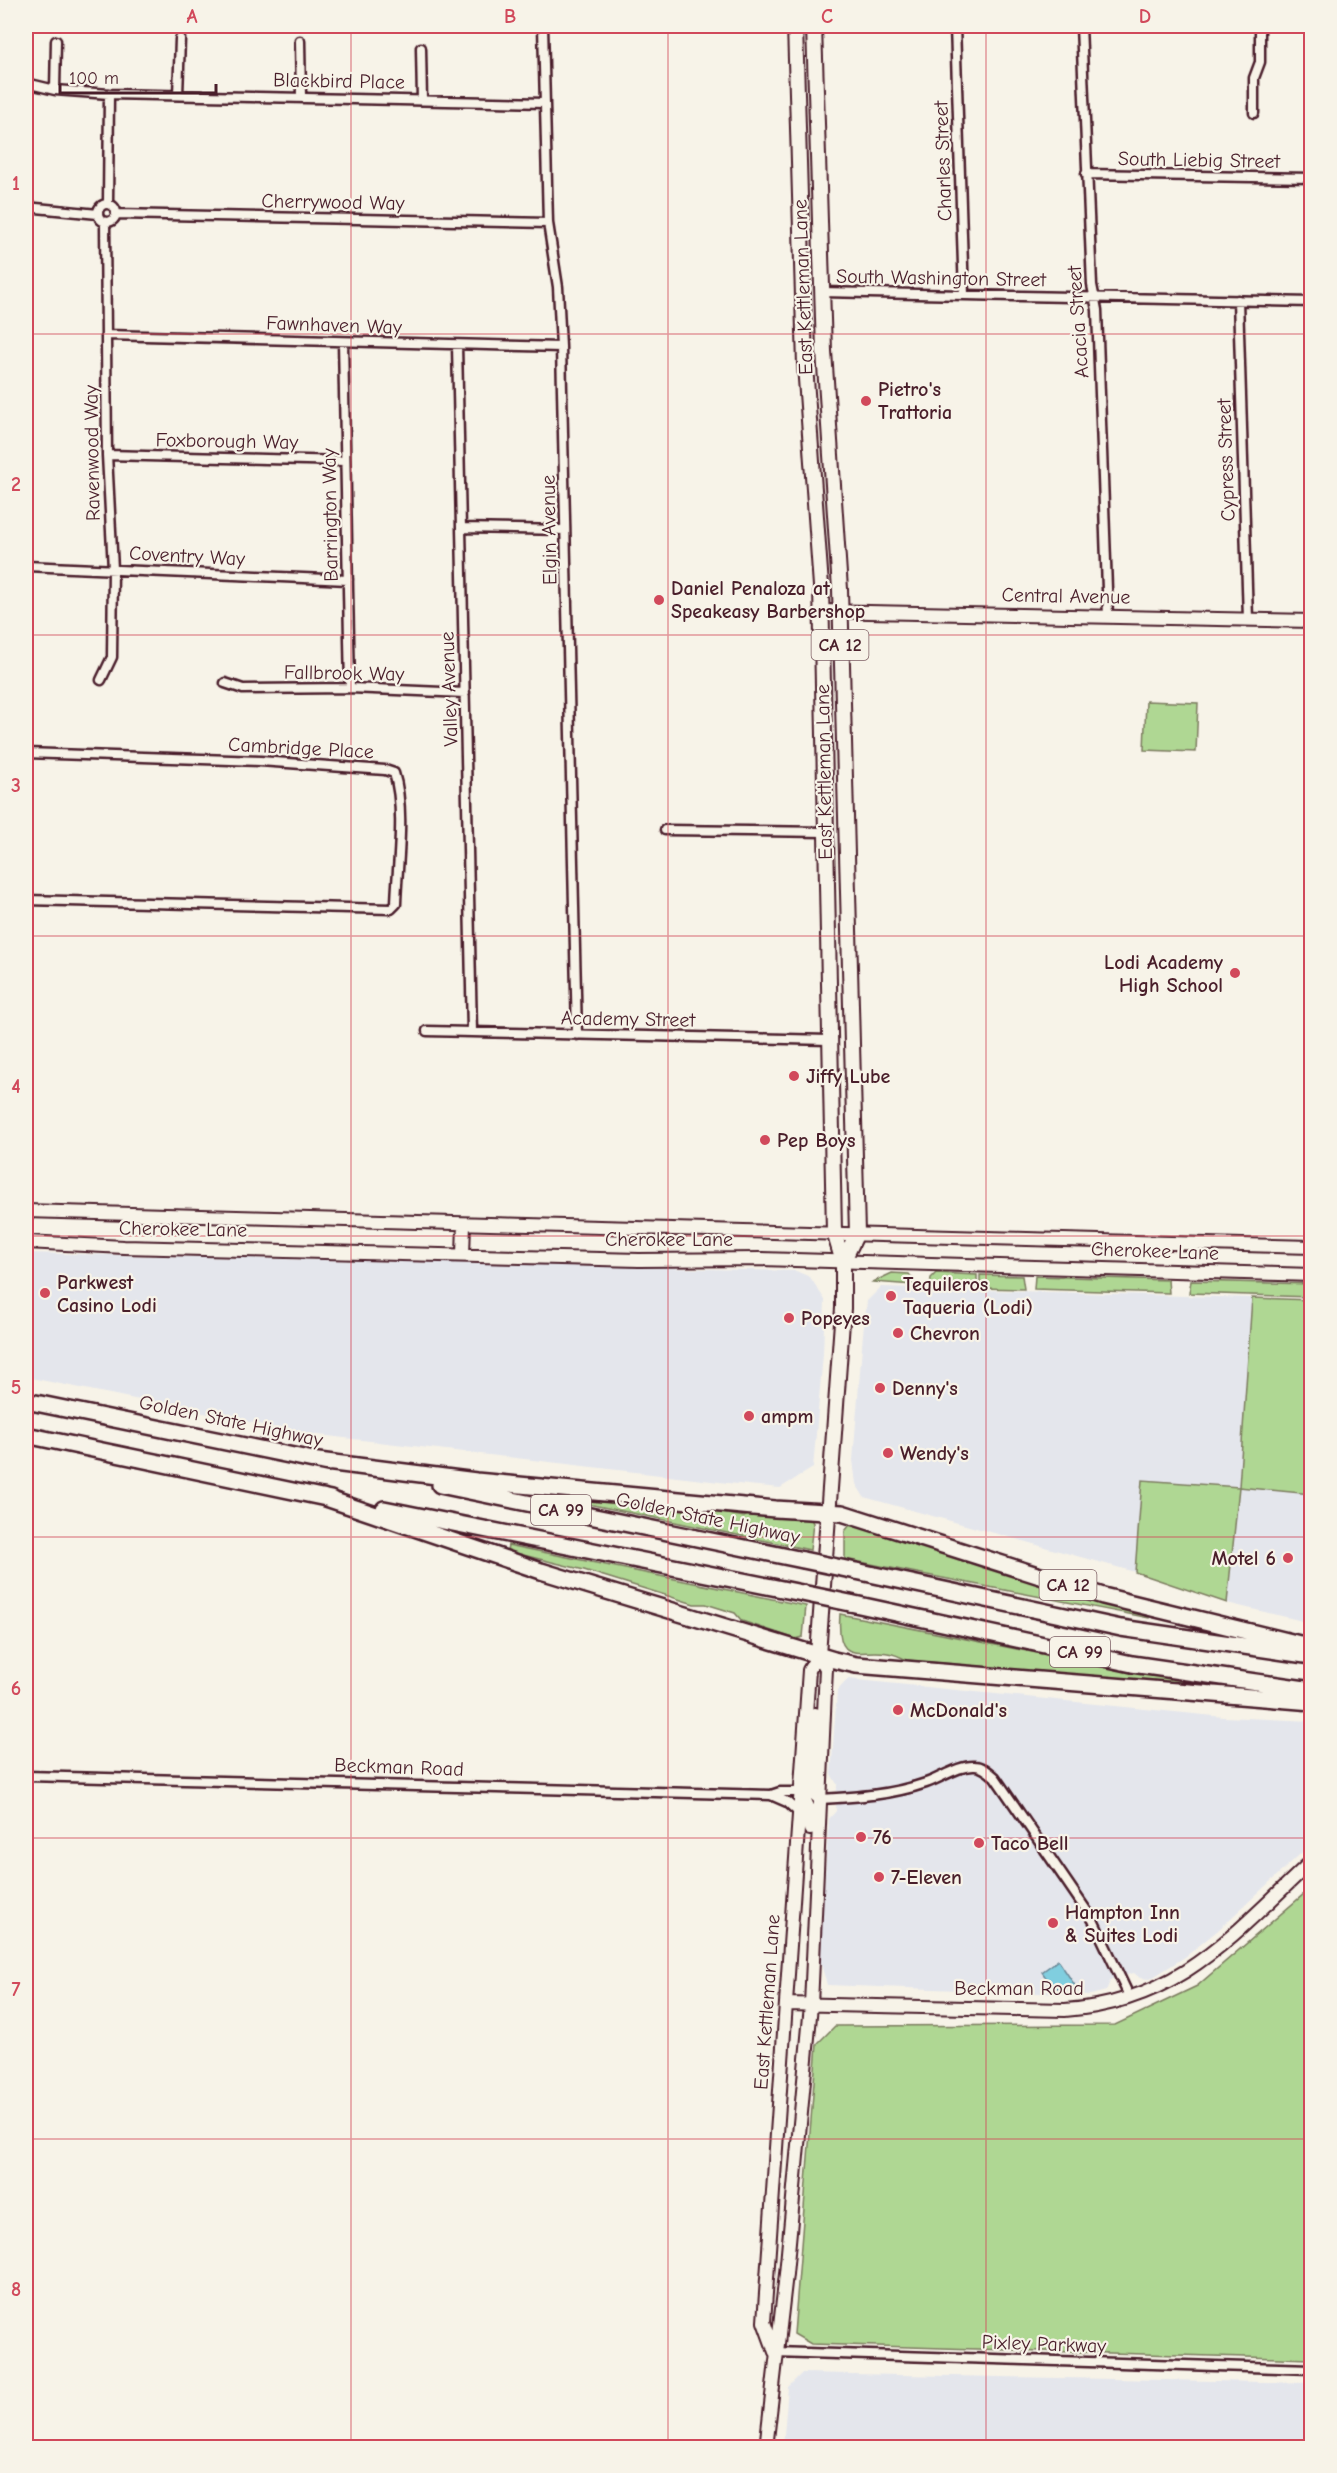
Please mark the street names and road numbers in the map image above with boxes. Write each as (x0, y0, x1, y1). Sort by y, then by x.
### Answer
street label: Blackbird Place (273, 68, 405, 94)
street label: Charles Street (929, 99, 957, 222)
street label: South Liebig Street (1118, 147, 1282, 173)
street label: Cherrywood Way (261, 189, 405, 215)
street label: East Kettleman Lane (788, 199, 818, 375)
street label: Acacia Street (1063, 264, 1093, 379)
street label: South Washington Street (836, 265, 1047, 291)
street label: Fawnhaven Way (266, 311, 402, 339)
street label: Ravenwood Way (79, 385, 105, 521)
street label: Cypress Street (1212, 397, 1240, 522)
street label: Foxborough Way (155, 428, 299, 454)
street label: Barrington Way (317, 448, 343, 582)
street label: Elgin Avenue (537, 475, 561, 585)
street label: Coventry Way (128, 541, 246, 571)
street label: Central Avenue (1001, 583, 1131, 609)
road number: CA 12 (812, 630, 868, 660)
street label: Valley Avenue (435, 631, 463, 747)
street label: Fallbrook Way (284, 660, 405, 686)
street label: East Kettleman Lane (811, 684, 837, 860)
street label: Cambridge Place (228, 733, 374, 763)
street label: Academy Street (561, 1006, 697, 1032)
street label: Cherokee Lane (119, 1216, 247, 1242)
street label: Cherokee Lane (605, 1228, 733, 1251)
street label: Cherokee Lane (1091, 1237, 1219, 1265)
street label: Golden State Highway (137, 1390, 325, 1452)
street label: Golden State Highway (614, 1487, 802, 1549)
road number: CA 99 (531, 1495, 591, 1525)
road number: CA 12 (1040, 1570, 1096, 1600)
road number: CA 99 (1050, 1637, 1110, 1667)
street label: Beckman Road (334, 1753, 464, 1781)
street label: East Kettleman Lane (749, 1913, 785, 2091)
street label: Beckman Road (954, 1977, 1084, 2000)
street label: Pixley Parkway (981, 2330, 1107, 2358)

